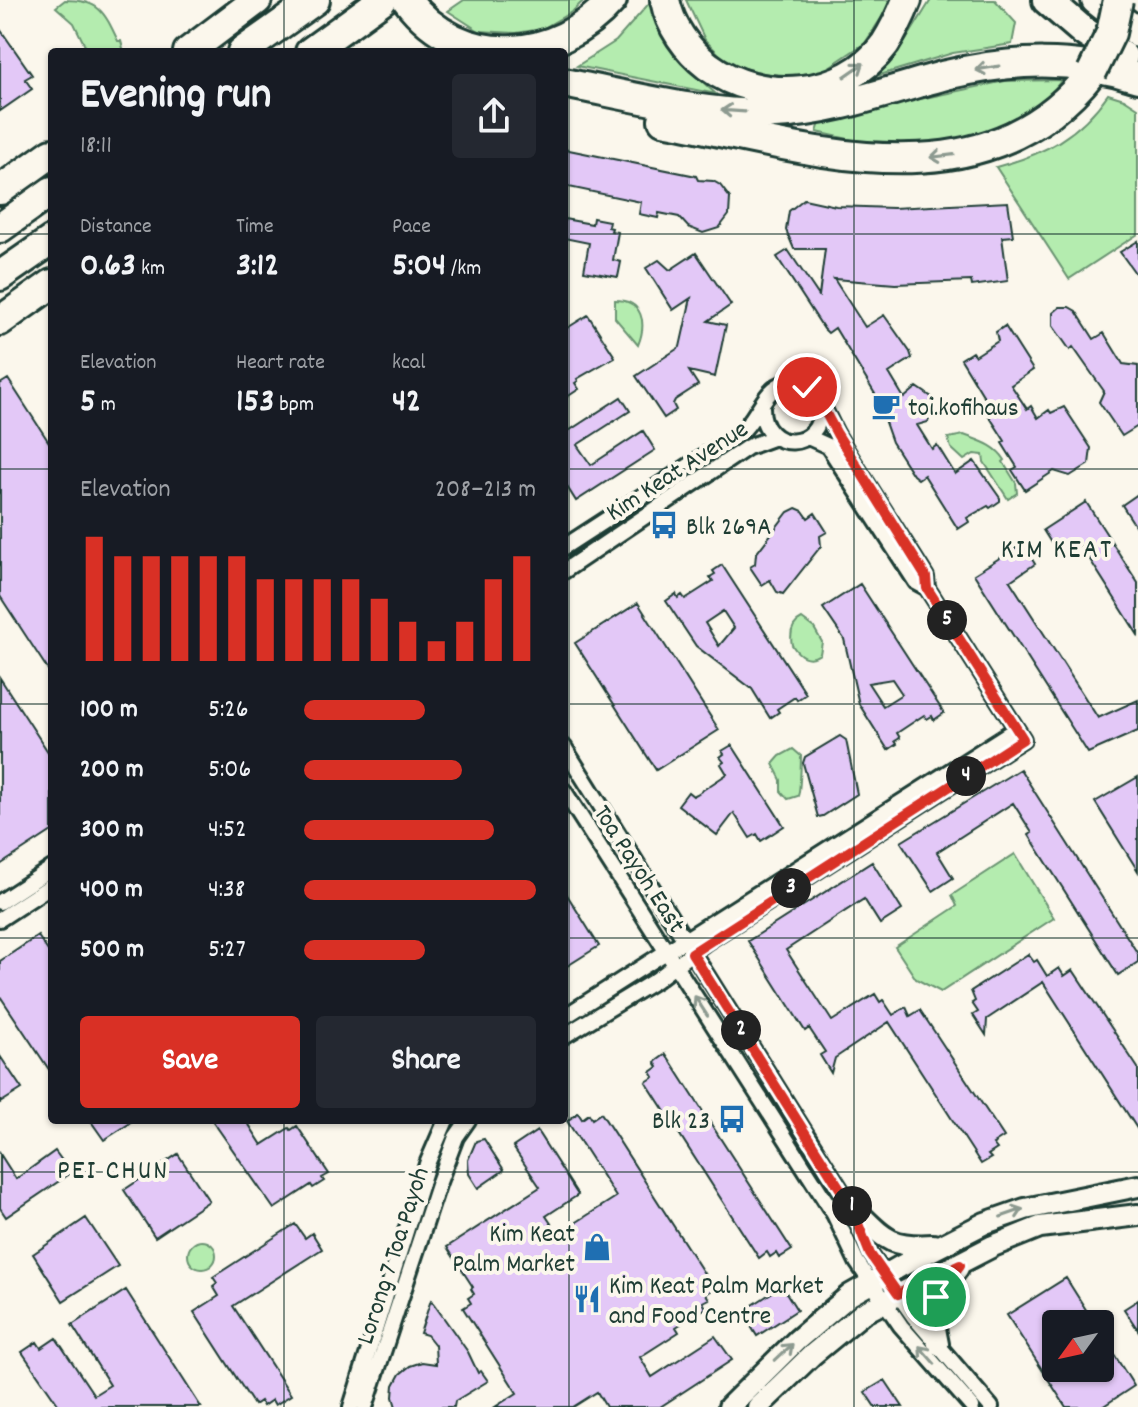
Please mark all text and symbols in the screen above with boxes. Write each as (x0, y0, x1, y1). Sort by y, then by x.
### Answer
one-way arrow (843, 62, 865, 78)
one-way arrow (975, 62, 1001, 77)
text: Evening run (80, 66, 271, 129)
button: share (452, 74, 536, 158)
one-way arrow (720, 103, 747, 118)
text: 18:11 (80, 128, 112, 165)
one-way arrow (929, 149, 955, 164)
text: Distance (80, 212, 152, 243)
text: Time (236, 212, 274, 243)
text: Pace (392, 212, 431, 243)
text: 0.63 (80, 243, 136, 292)
text: 3:12 (236, 243, 279, 292)
text: 5:04 (392, 243, 446, 292)
text: km (136, 254, 165, 285)
text: /km (446, 254, 481, 285)
text: Elevation (80, 348, 157, 379)
text: Heart rate (236, 348, 325, 379)
text: kcal (392, 348, 425, 379)
pin (773, 353, 841, 421)
icon: check (785, 365, 829, 409)
text: 5 (80, 379, 96, 428)
text: 153 (236, 379, 274, 428)
text: 42 (392, 379, 421, 428)
text: m (96, 390, 116, 421)
text: bpm (274, 390, 314, 421)
cafe icon: toi.kofihaus (871, 391, 901, 421)
place label: toi.kofihaus (908, 391, 1019, 428)
street label: Kim Keat Avenue (600, 412, 756, 532)
text: Elevation (80, 472, 170, 509)
text: 208–213 m (435, 472, 536, 509)
bus stop icon: Blk 269A (649, 510, 679, 540)
place label: Blk 269A (686, 510, 771, 547)
district label: KIM KEAT (1001, 532, 1113, 572)
pin: 5 (927, 600, 967, 640)
text: 5 (942, 604, 952, 635)
text: 100 m (80, 692, 138, 729)
text: 5:26 (208, 692, 248, 729)
text: 200 m (80, 752, 144, 789)
text: 5:06 (208, 752, 251, 789)
pin: 4 (946, 756, 986, 796)
text: 4 (961, 760, 971, 791)
street label: Toa Payoh East (583, 798, 694, 942)
text: 300 m (80, 812, 144, 849)
text: 4:52 (208, 812, 247, 849)
pin: 3 (771, 868, 811, 908)
text: 400 m (80, 872, 143, 909)
text: 4:38 (208, 872, 245, 909)
text: 3 (786, 872, 796, 903)
text: 500 m (80, 932, 144, 969)
text: 5:27 (208, 932, 246, 969)
one-way arrow (693, 995, 710, 1017)
pin: 2 (721, 1010, 761, 1050)
text: 2 (736, 1014, 746, 1045)
button: Save (80, 1016, 300, 1108)
button: Share (316, 1016, 536, 1108)
place label: Blk 23 (652, 1104, 710, 1141)
bus stop icon: Blk 23 (717, 1104, 747, 1134)
district label: PEI CHUN (57, 1153, 169, 1193)
street label: Lorong 7 Toa Payoh (348, 1163, 440, 1350)
pin: 1 (832, 1186, 872, 1226)
text: 1 (850, 1190, 854, 1221)
one-way arrow (999, 1205, 1024, 1220)
place label: Kim Keat Palm Market (452, 1217, 575, 1284)
shop icon: Kim Keat Palm Market (582, 1232, 612, 1262)
pin (902, 1263, 970, 1331)
place label: Kim Keat Palm Market and Food Centre (609, 1269, 824, 1336)
icon: arrive (914, 1275, 958, 1319)
restaurant icon: Kim Keat Palm Market and Food Centre (572, 1284, 602, 1314)
north arrow (1042, 1310, 1114, 1382)
map controls (1042, 1310, 1114, 1382)
one-way arrow (774, 1344, 794, 1362)
one-way arrow (918, 1346, 936, 1366)

